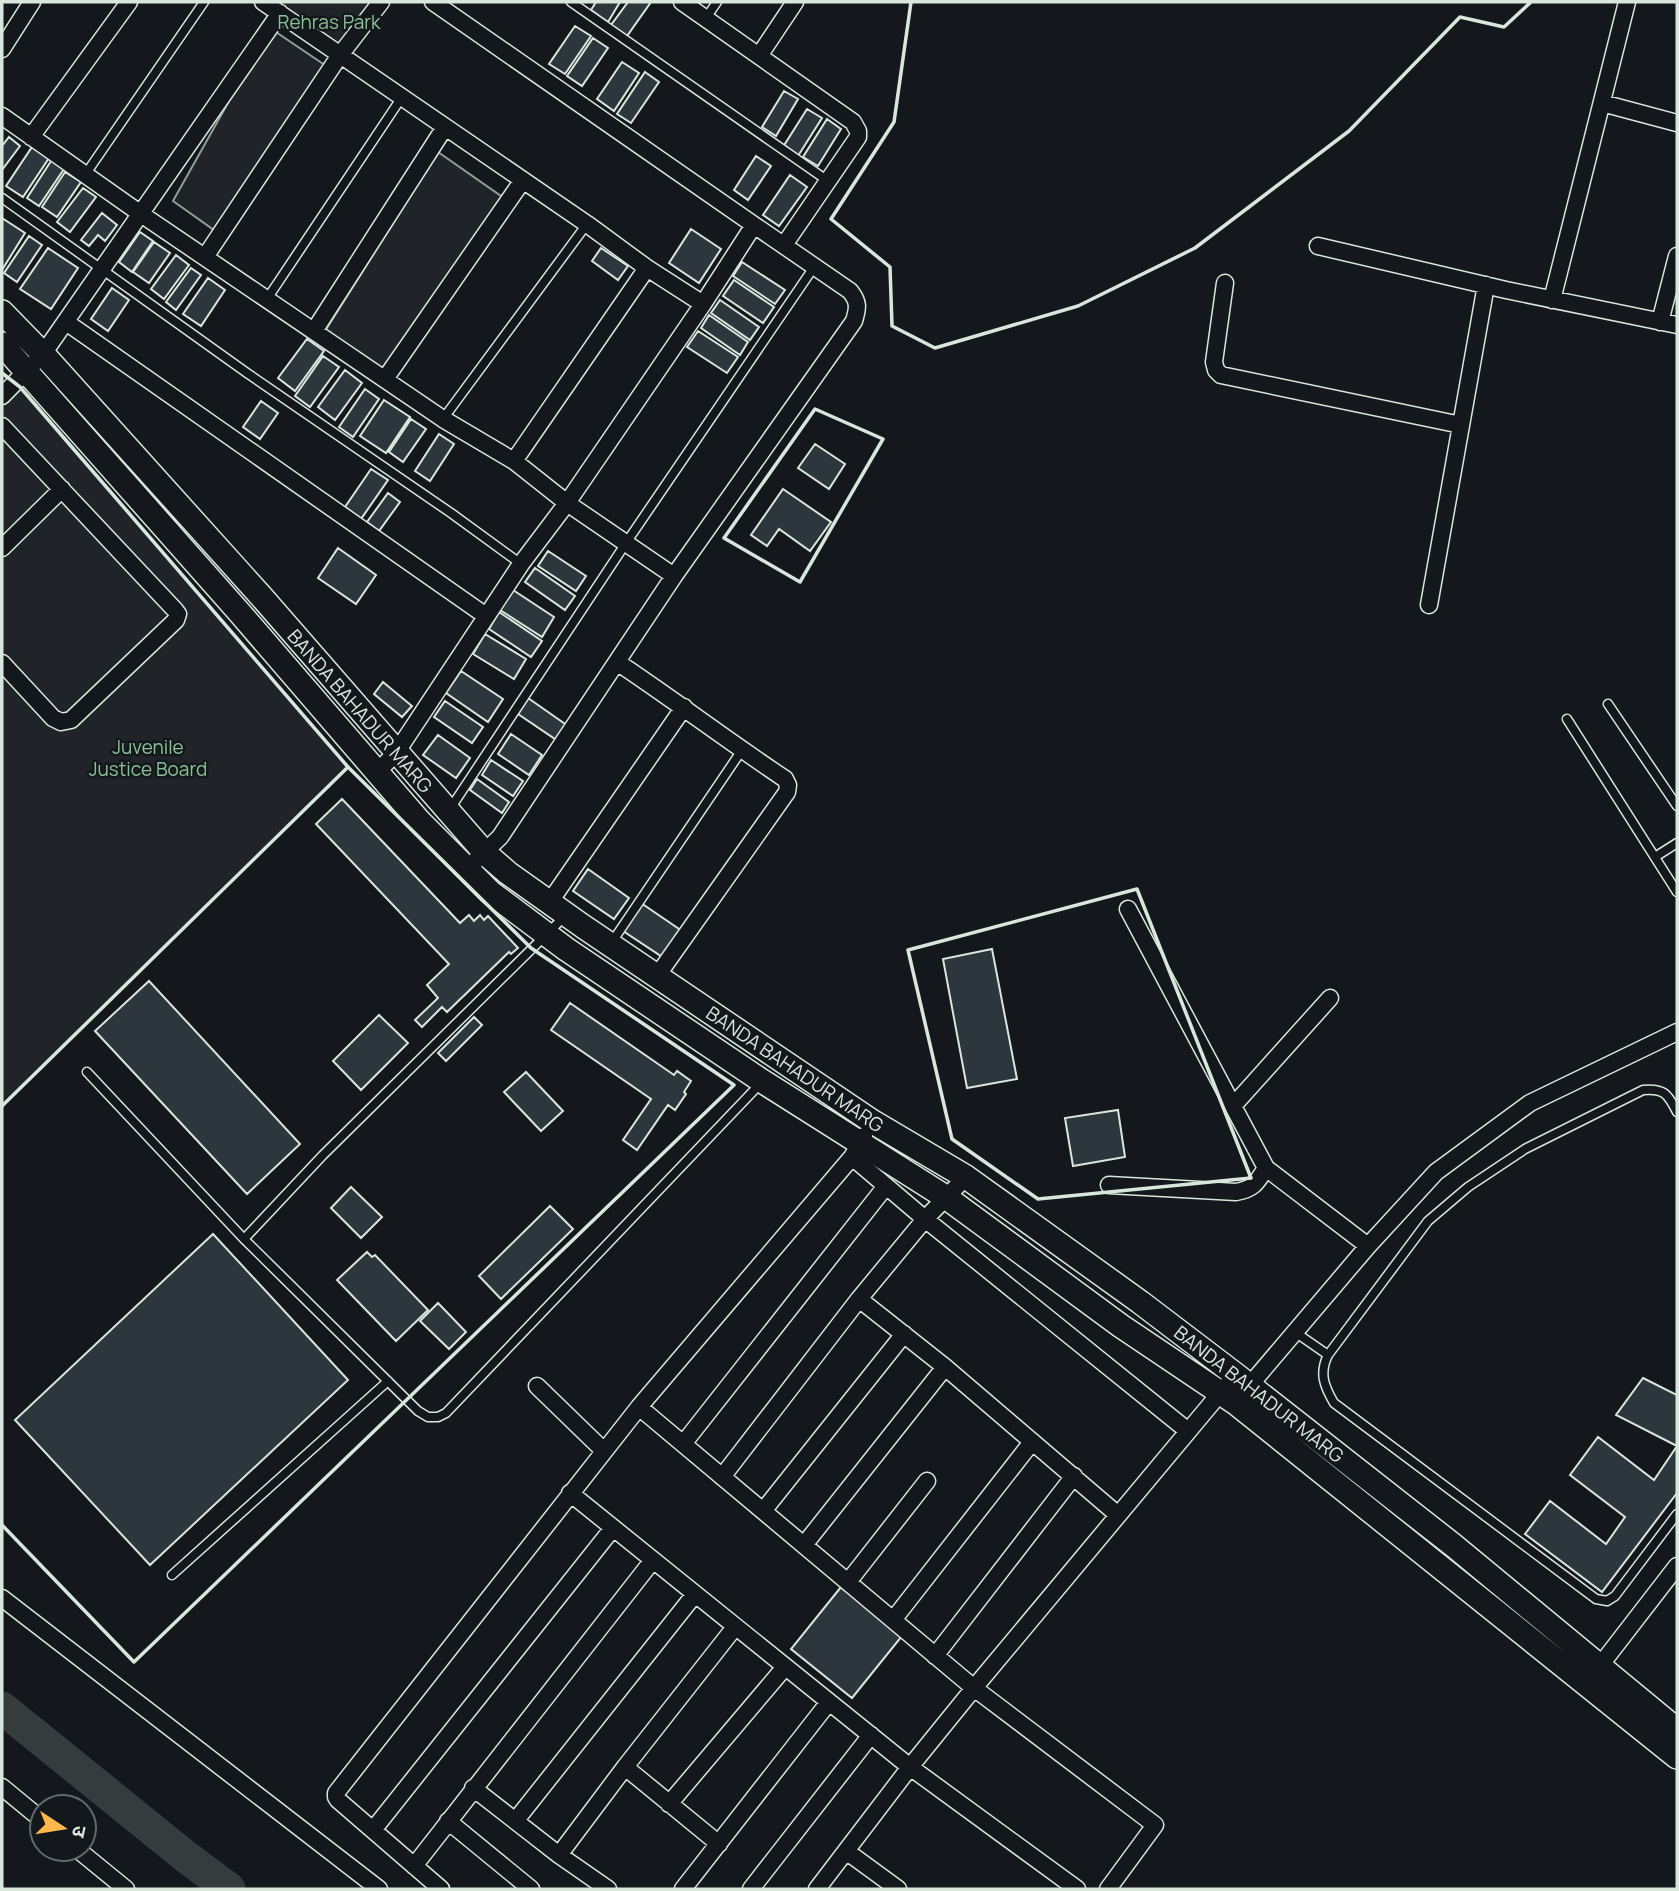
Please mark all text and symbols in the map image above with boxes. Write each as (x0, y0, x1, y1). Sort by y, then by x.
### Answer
park label: Rehras Park (277, 9, 381, 35)
street label: BANDA BAHADUR MARG (282, 624, 438, 798)
park label: Juvenile Justice Board (89, 734, 207, 782)
street label: BANDA BAHADUR MARG (701, 1000, 889, 1138)
street label: BANDA BAHADUR MARG (1169, 1319, 1349, 1469)
north arrow (28, 1793, 98, 1863)
text: उ (66, 1823, 94, 1841)

